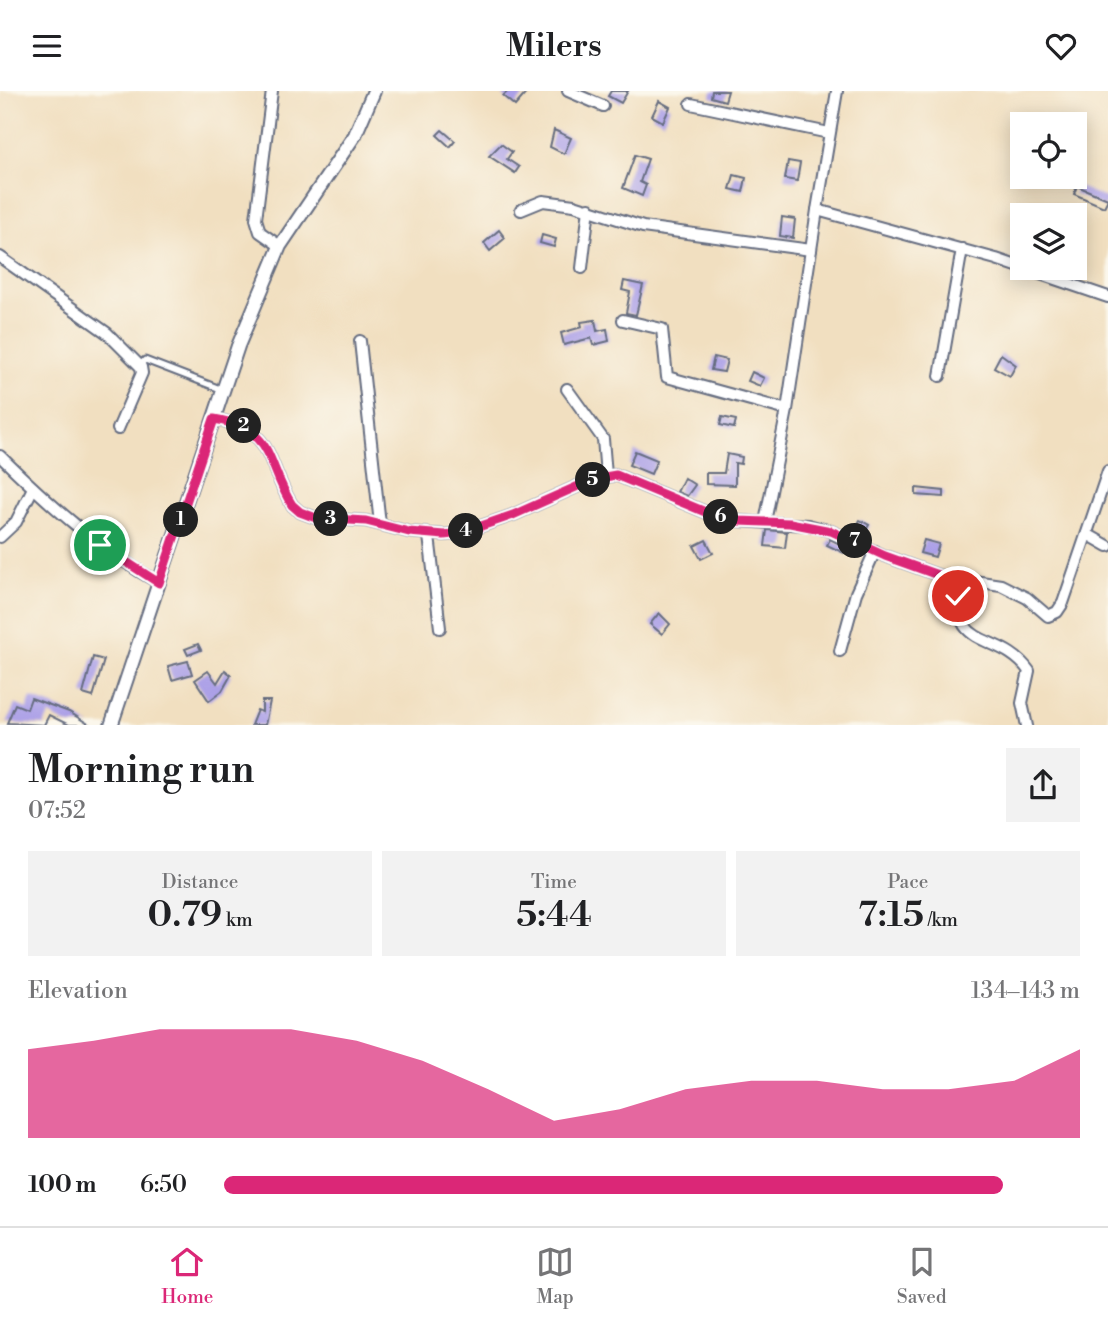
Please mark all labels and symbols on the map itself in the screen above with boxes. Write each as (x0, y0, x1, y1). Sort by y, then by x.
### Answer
pin: 2 (226, 409, 262, 443)
pin: 5 (576, 463, 610, 497)
pin: 6 (704, 499, 738, 535)
pin: 3 (314, 501, 348, 537)
pin: 1 (164, 503, 198, 537)
pin: 4 (448, 513, 484, 549)
pin (70, 515, 130, 575)
pin: 7 (838, 524, 872, 559)
pin (928, 566, 988, 626)

